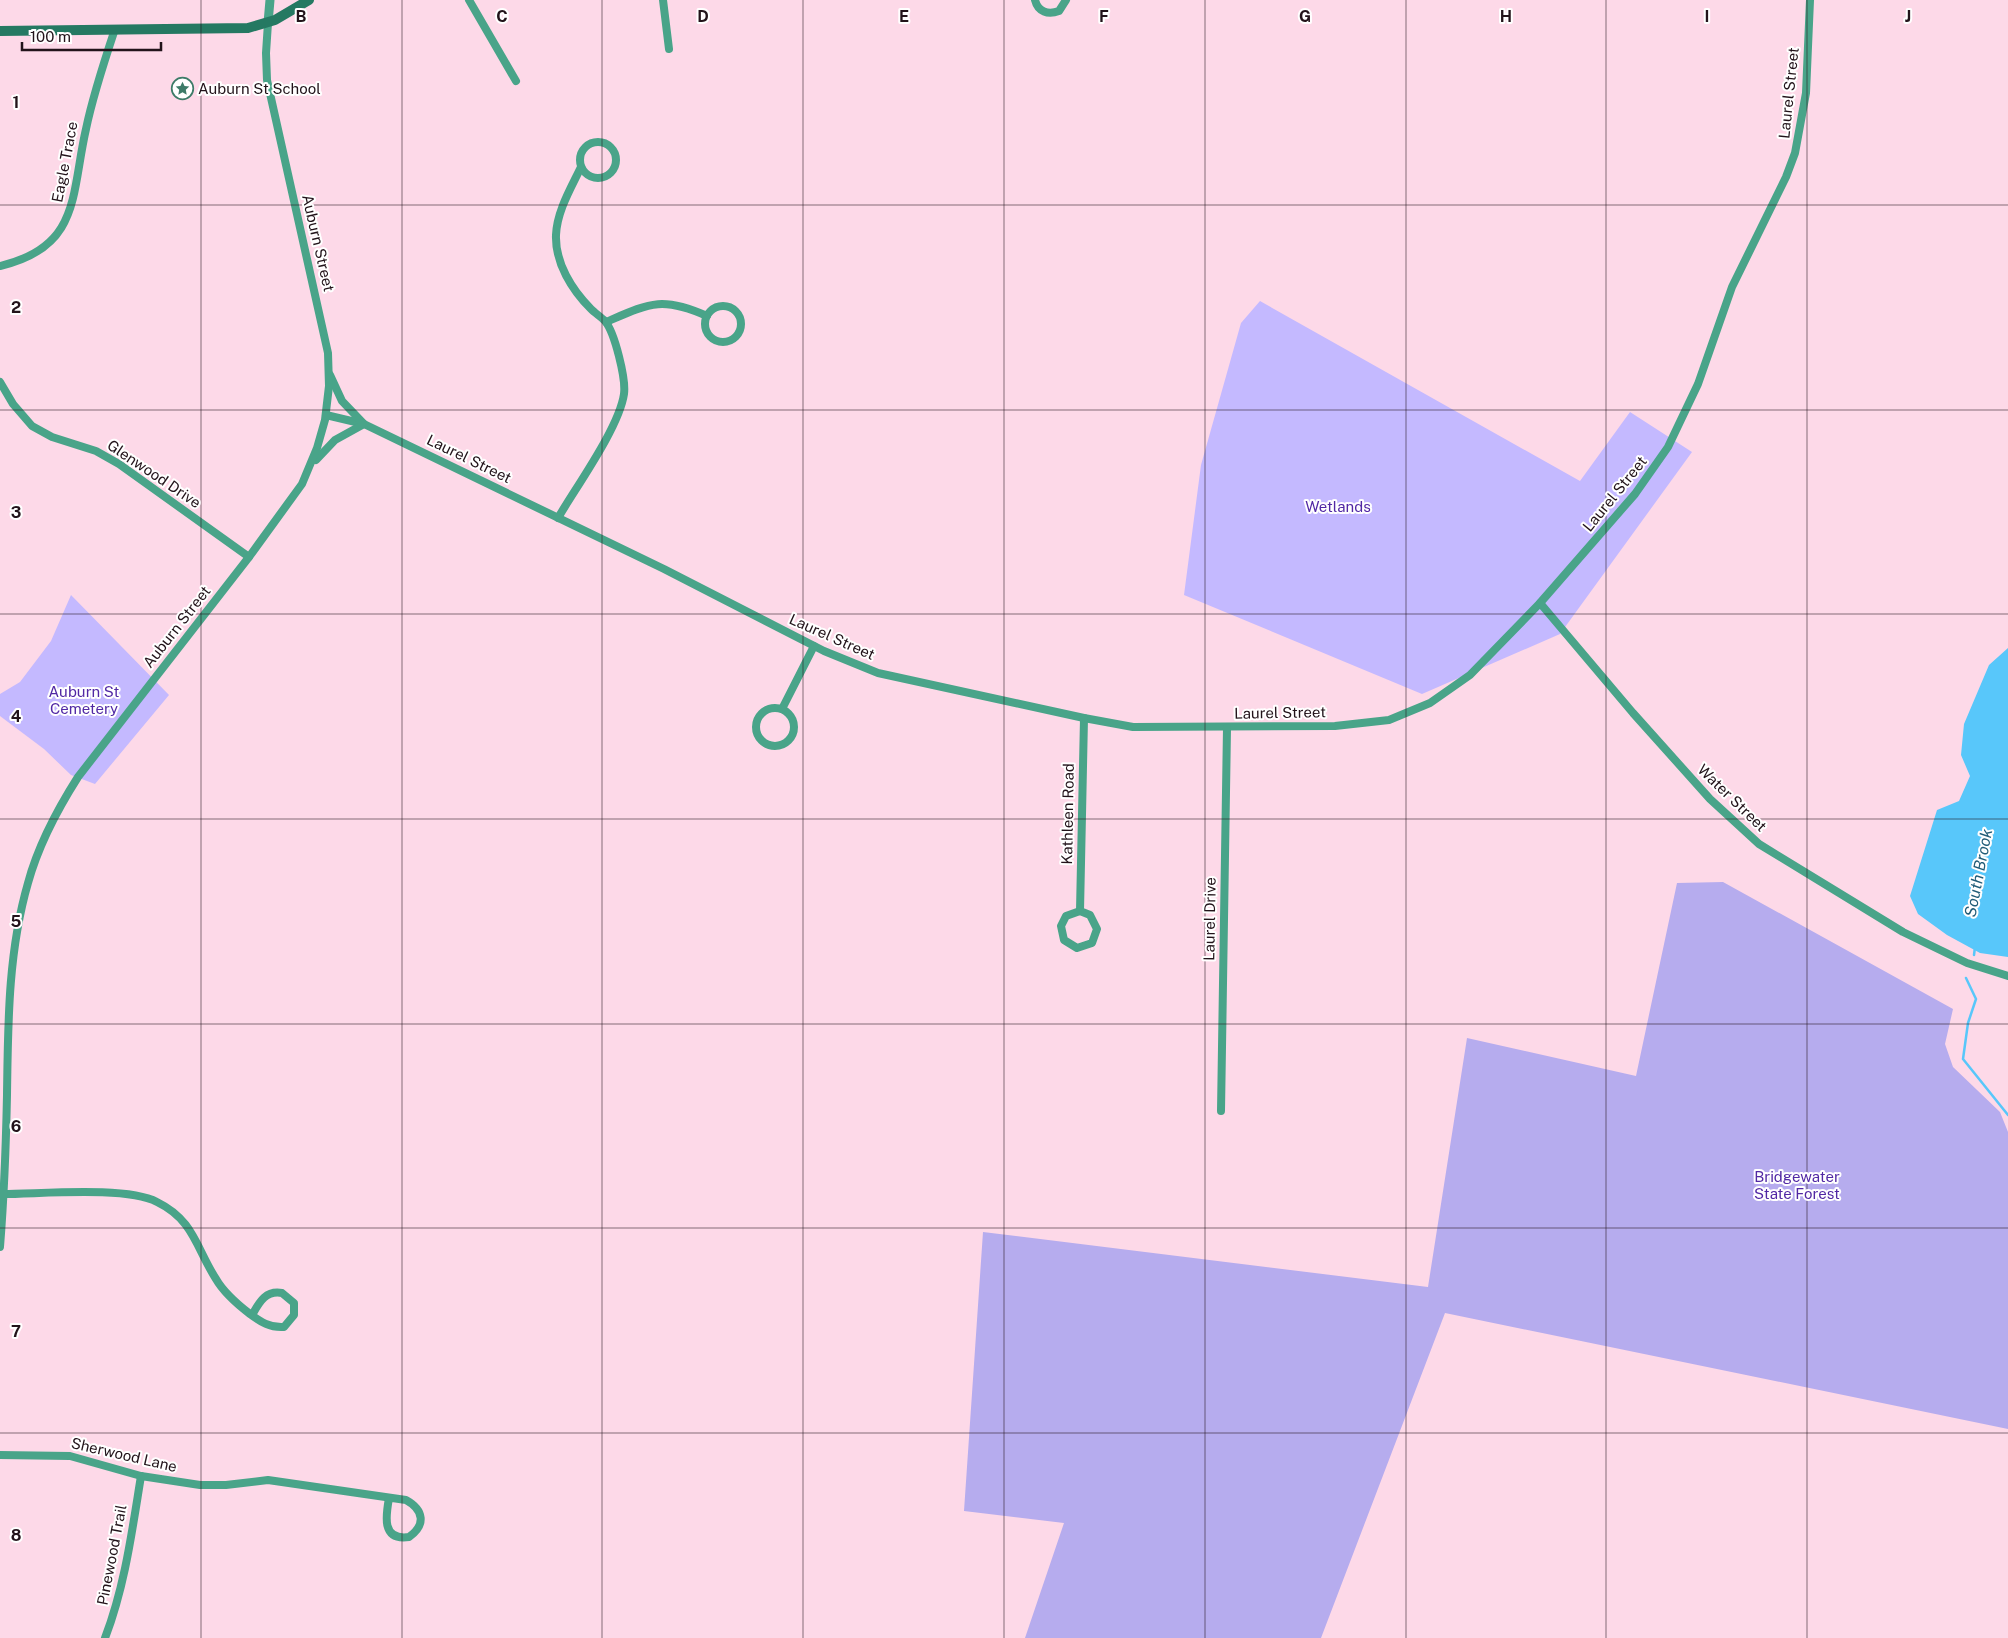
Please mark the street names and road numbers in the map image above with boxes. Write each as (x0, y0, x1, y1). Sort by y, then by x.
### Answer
street label: Laurel Street (1775, 46, 1802, 139)
street label: Eagle Trace (48, 120, 81, 204)
street label: Auburn Street (299, 193, 338, 293)
street label: Laurel Street (424, 431, 514, 486)
street label: Glenwood Drive (104, 436, 204, 511)
street label: Laurel Street (1579, 453, 1650, 535)
street label: Auburn Street (139, 582, 214, 671)
street label: Laurel Street (787, 610, 878, 663)
street label: Laurel Street (1234, 703, 1326, 722)
street label: Water Street (1694, 761, 1770, 835)
street label: Kathleen Road (1058, 763, 1077, 865)
street label: Laurel Drive (1200, 877, 1219, 961)
street label: Sherwood Lane (69, 1434, 179, 1475)
street label: Pinewood Trail (93, 1503, 130, 1607)

